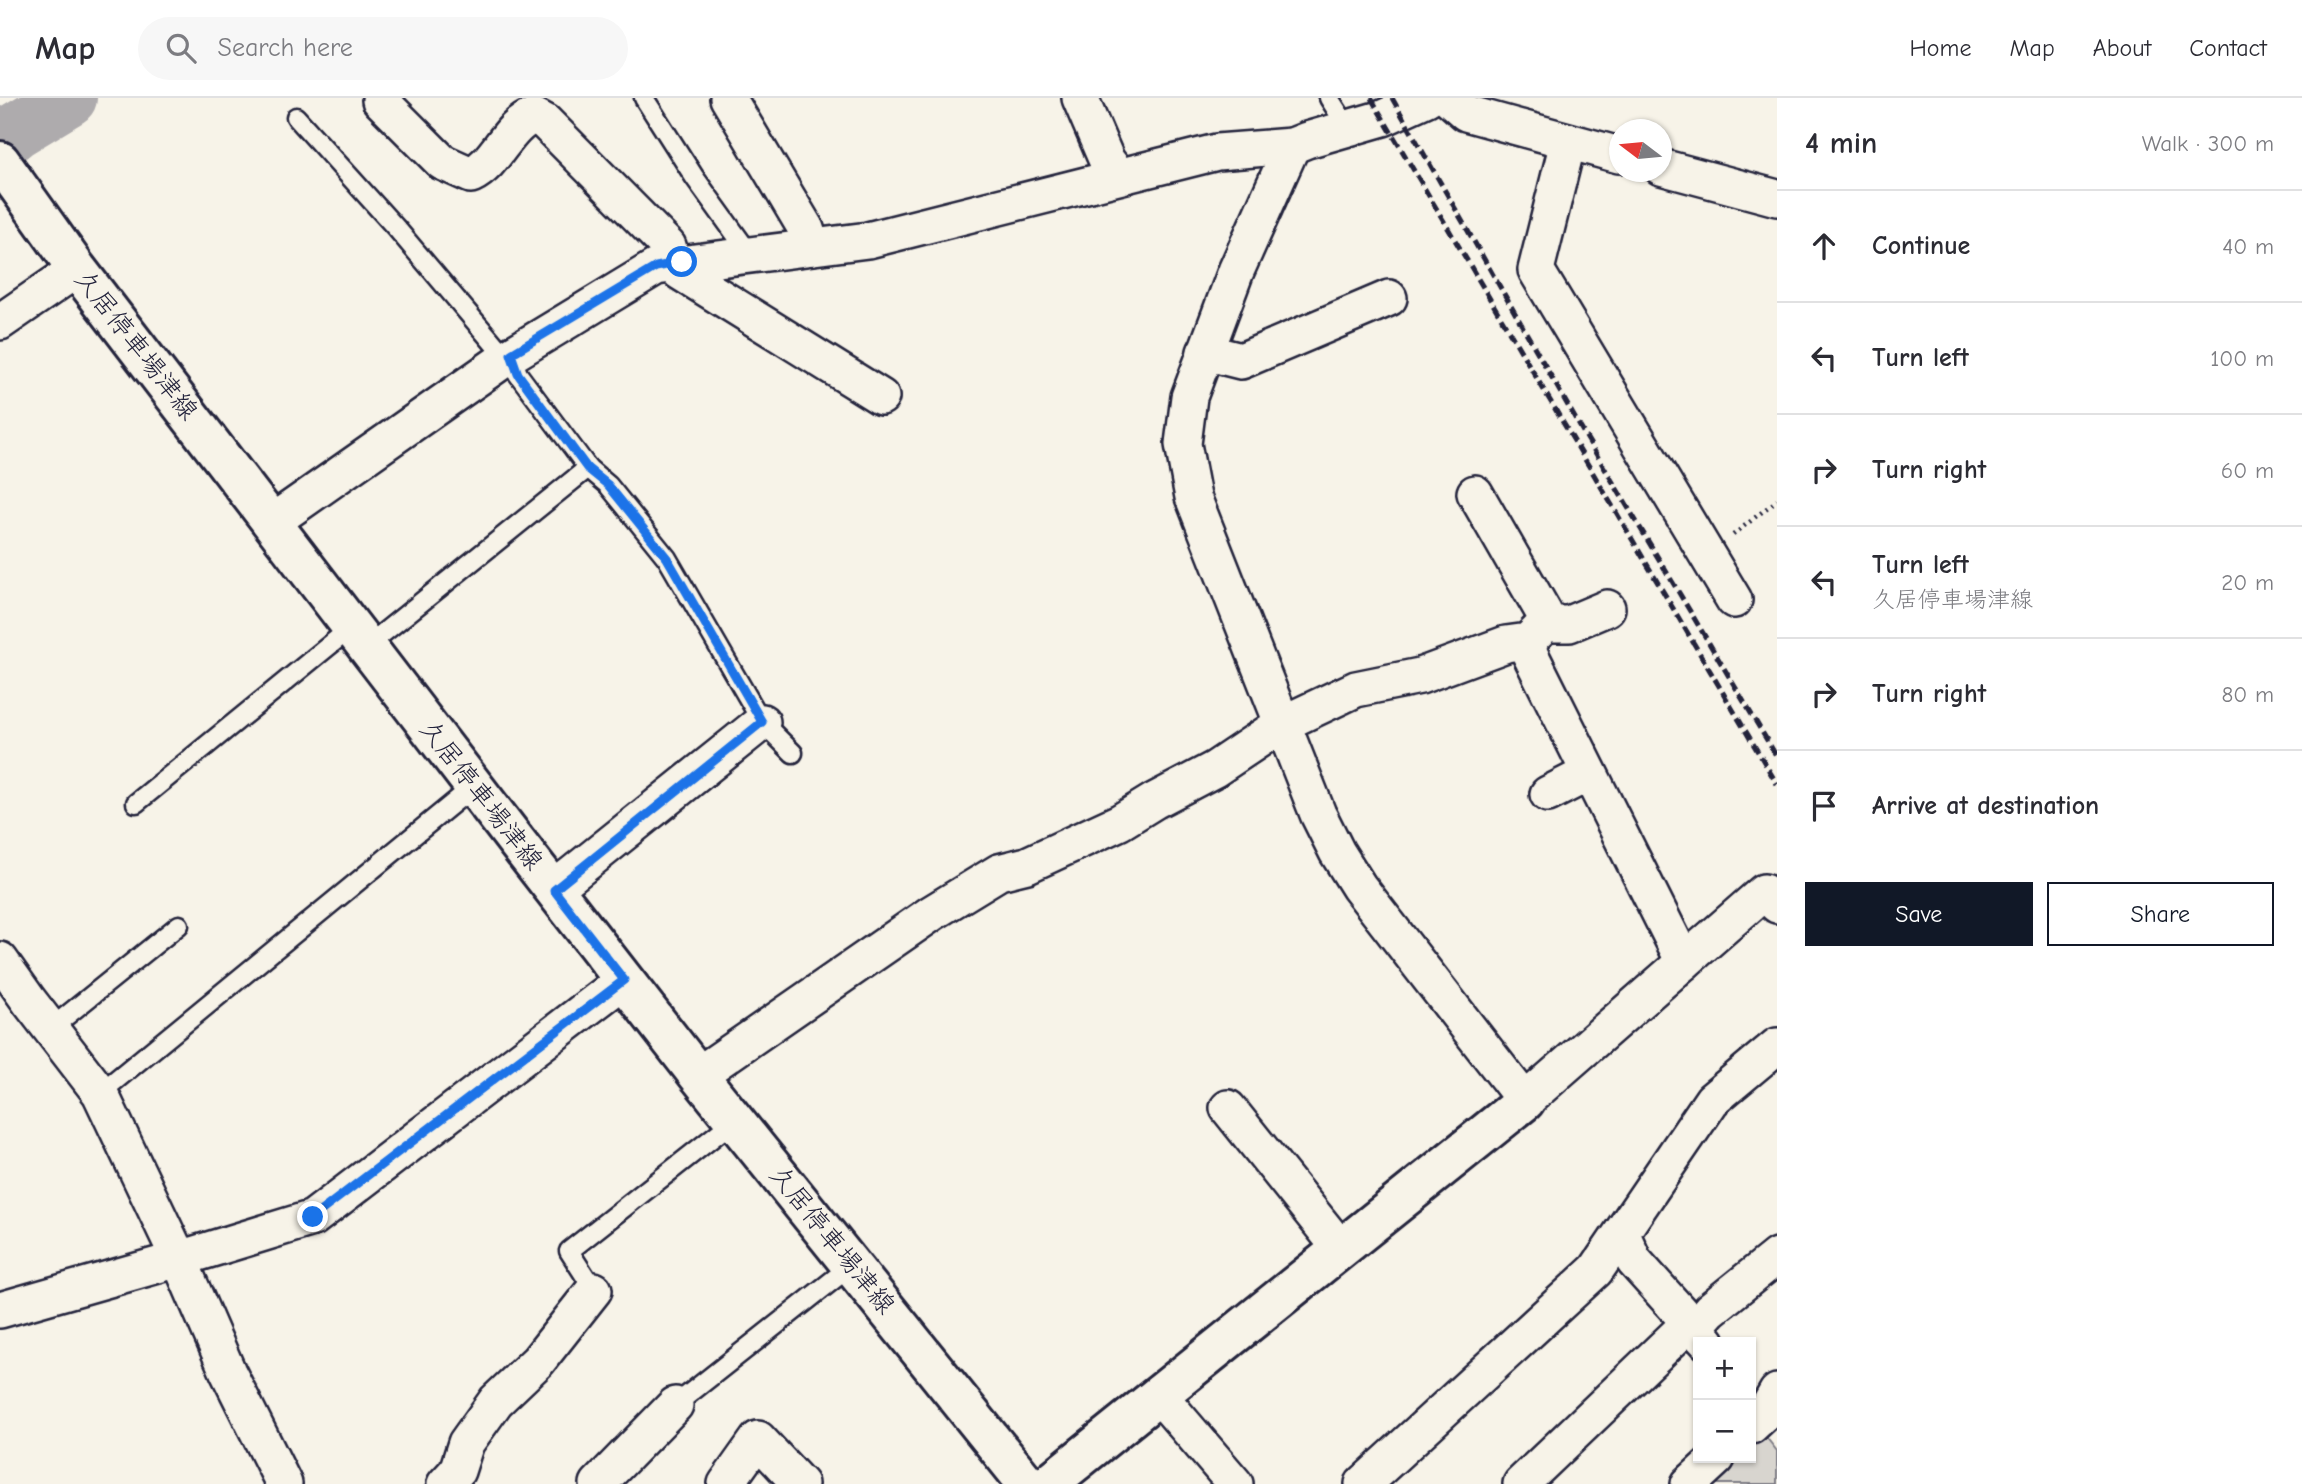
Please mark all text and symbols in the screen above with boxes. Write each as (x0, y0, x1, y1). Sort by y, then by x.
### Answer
search box (138, 17, 628, 80)
text: Map (35, 29, 96, 67)
icon: search (162, 29, 200, 67)
text: Search here (218, 33, 353, 63)
text: Home (1910, 34, 1971, 62)
text: Map (2009, 34, 2055, 62)
text: About (2093, 34, 2151, 62)
text: Contact (2189, 34, 2267, 62)
north arrow (1609, 119, 1672, 182)
text: 4 min (1805, 126, 1877, 161)
text: Walk · 300 m (2142, 130, 2274, 157)
icon: ahead (1805, 227, 1843, 265)
text: Continue (1872, 231, 1970, 261)
text: 40 m (2222, 233, 2274, 260)
route start (666, 246, 697, 277)
street label: 久居停車場津線 (68, 264, 204, 426)
icon: left (1805, 339, 1843, 377)
text: Turn left (1872, 343, 1969, 373)
text: 100 m (2210, 345, 2274, 372)
icon: right (1805, 451, 1843, 489)
text: Turn right (1872, 455, 1986, 485)
text: 60 m (2221, 457, 2274, 484)
text: Turn left (1872, 550, 1969, 580)
icon: left (1805, 563, 1843, 601)
text: 20 m (2221, 569, 2274, 596)
text: 久居停車場津線 (1872, 586, 2033, 613)
icon: right (1805, 675, 1843, 713)
text: Turn right (1872, 679, 1986, 709)
text: 80 m (2221, 681, 2274, 708)
street label: 久居停車場津線 (413, 714, 549, 876)
icon: arrive (1805, 787, 1843, 825)
text: Arrive at destination (1872, 791, 2099, 821)
button: Save (1805, 882, 2033, 946)
button: Share (2047, 882, 2274, 946)
street label: 久居停車場津線 (763, 1160, 901, 1320)
route end (297, 1201, 328, 1232)
map controls (1693, 1337, 1756, 1463)
button: + (1693, 1337, 1756, 1400)
button: − (1693, 1400, 1756, 1463)

